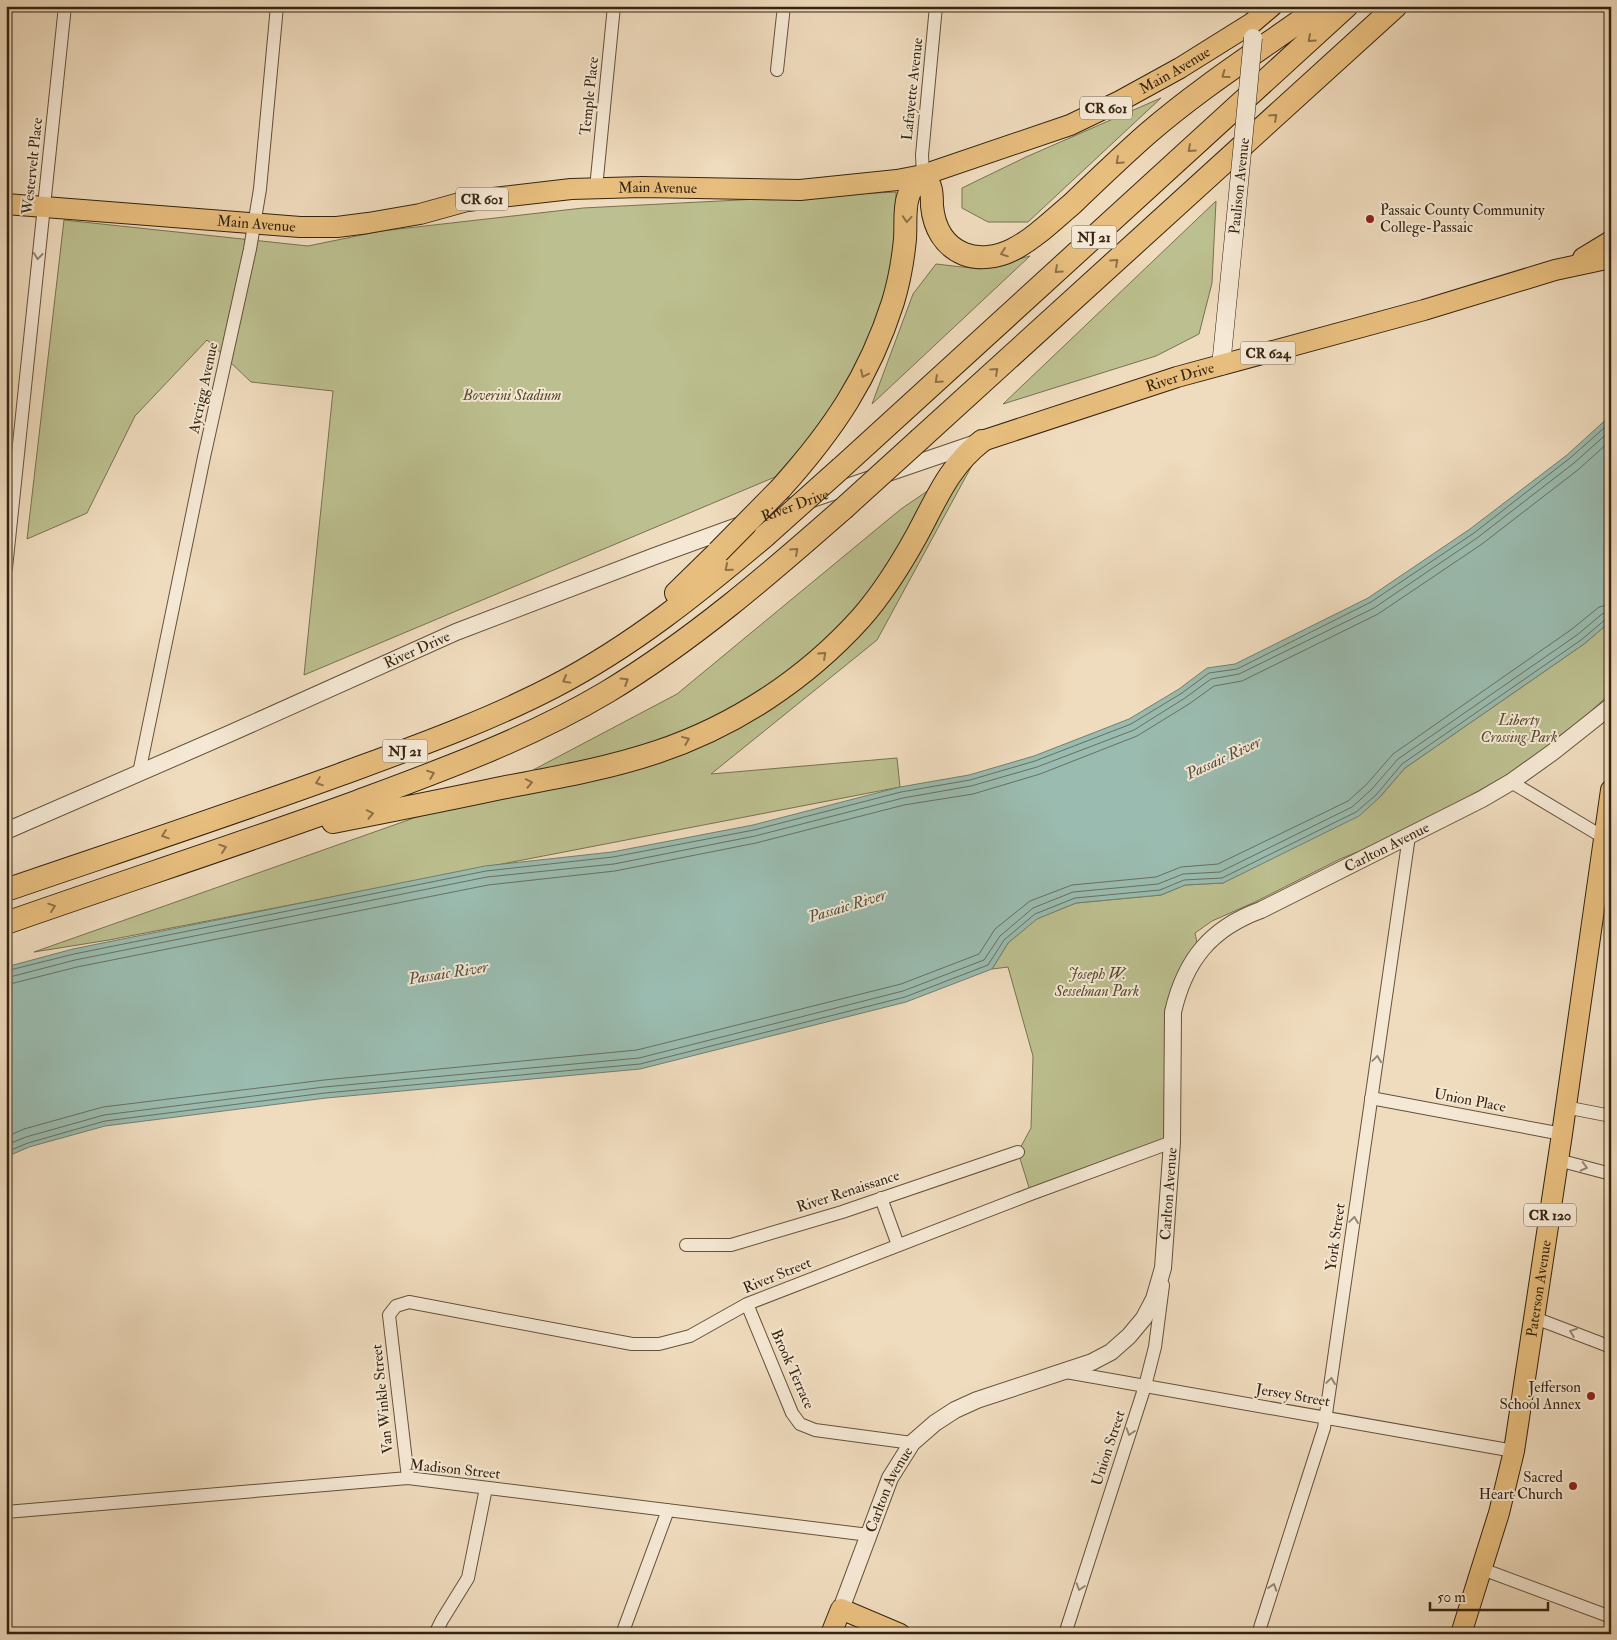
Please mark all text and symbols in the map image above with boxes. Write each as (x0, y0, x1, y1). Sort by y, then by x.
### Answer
one-way arrow (1308, 33, 1317, 42)
street label: Lafayette Avenue (898, 37, 927, 141)
street label: Main Avenue (1136, 42, 1214, 99)
street label: Temple Place (576, 56, 604, 136)
one-way arrow (1222, 70, 1231, 78)
road number: CR 601 (1080, 96, 1132, 120)
one-way arrow (1268, 114, 1277, 123)
street label: Westervelt Place (18, 116, 47, 217)
street label: Paulison Avenue (1225, 137, 1254, 235)
one-way arrow (1188, 143, 1197, 152)
one-way arrow (1115, 155, 1124, 164)
street label: Main Avenue (618, 178, 697, 198)
road number: CR 601 (456, 188, 508, 210)
place label: Passaic County Community College-Passaic (1380, 201, 1545, 237)
street label: Main Avenue (216, 212, 296, 237)
marker: Passaic County Community College-Passaic (1364, 213, 1376, 225)
one-way arrow (901, 215, 912, 223)
road number: NJ 21 (1072, 226, 1116, 248)
one-way arrow (1000, 247, 1009, 257)
one-way arrow (33, 252, 44, 260)
one-way arrow (1109, 259, 1118, 268)
one-way arrow (1055, 264, 1064, 273)
street label: Aycrigg Avenue (184, 341, 222, 436)
road number: CR 624 (1240, 342, 1296, 364)
street label: River Drive (1143, 358, 1216, 397)
one-way arrow (989, 368, 998, 377)
one-way arrow (860, 369, 870, 378)
one-way arrow (935, 374, 944, 383)
park label: Boverini Stadium (462, 386, 561, 405)
street label: River Drive (759, 485, 831, 527)
one-way arrow (790, 548, 799, 557)
one-way arrow (725, 562, 734, 570)
street label: River Drive (381, 627, 453, 673)
one-way arrow (818, 652, 827, 661)
one-way arrow (562, 673, 571, 683)
one-way arrow (619, 678, 628, 687)
park label: Liberty Crossing Park (1481, 711, 1557, 747)
water label: Passaic River (1182, 731, 1265, 784)
one-way arrow (681, 736, 690, 746)
road number: NJ 21 (382, 739, 428, 762)
one-way arrow (426, 770, 435, 780)
one-way arrow (315, 776, 324, 786)
one-way arrow (525, 778, 534, 789)
one-way arrow (366, 810, 374, 820)
street label: Carlton Avenue (1341, 818, 1433, 877)
one-way arrow (162, 829, 170, 839)
one-way arrow (218, 844, 226, 854)
water label: Passaic River (805, 884, 890, 928)
one-way arrow (48, 903, 56, 913)
water label: Passaic River (406, 957, 491, 989)
park label: Joseph W. Sesselman Park (1054, 965, 1139, 1001)
one-way arrow (1371, 1055, 1382, 1063)
street label: Union Place (1432, 1084, 1508, 1117)
street label: Carlton Avenue (1156, 1147, 1182, 1241)
one-way arrow (1580, 1161, 1589, 1172)
street label: River Renaissance (794, 1166, 902, 1217)
street label: York Street (1321, 1202, 1350, 1272)
road number: CR 120 (1524, 1204, 1576, 1226)
one-way arrow (1348, 1216, 1359, 1224)
street label: Paterson Avenue (1522, 1239, 1556, 1338)
street label: River Street (740, 1253, 814, 1298)
street label: Brook Terrace (767, 1326, 819, 1412)
one-way arrow (1569, 1328, 1577, 1338)
street label: Van Winkle Street (367, 1343, 398, 1455)
one-way arrow (1325, 1377, 1336, 1385)
place label: Jefferson School Annex (1499, 1378, 1581, 1414)
street label: Jersey Street (1253, 1379, 1332, 1412)
marker: Jefferson School Annex (1585, 1390, 1597, 1402)
street label: Union Street (1087, 1408, 1130, 1488)
one-way arrow (1126, 1427, 1136, 1436)
street label: Carlton Avenue (862, 1443, 917, 1535)
street label: Madison Street (409, 1455, 502, 1484)
place label: Sacred Heart Church (1479, 1468, 1564, 1504)
marker: Sacred Heart Church (1567, 1480, 1579, 1492)
scale bar (1430, 1580, 1547, 1612)
one-way arrow (1076, 1582, 1086, 1590)
one-way arrow (1267, 1584, 1277, 1592)
text: 50 m (1437, 1588, 1466, 1607)

